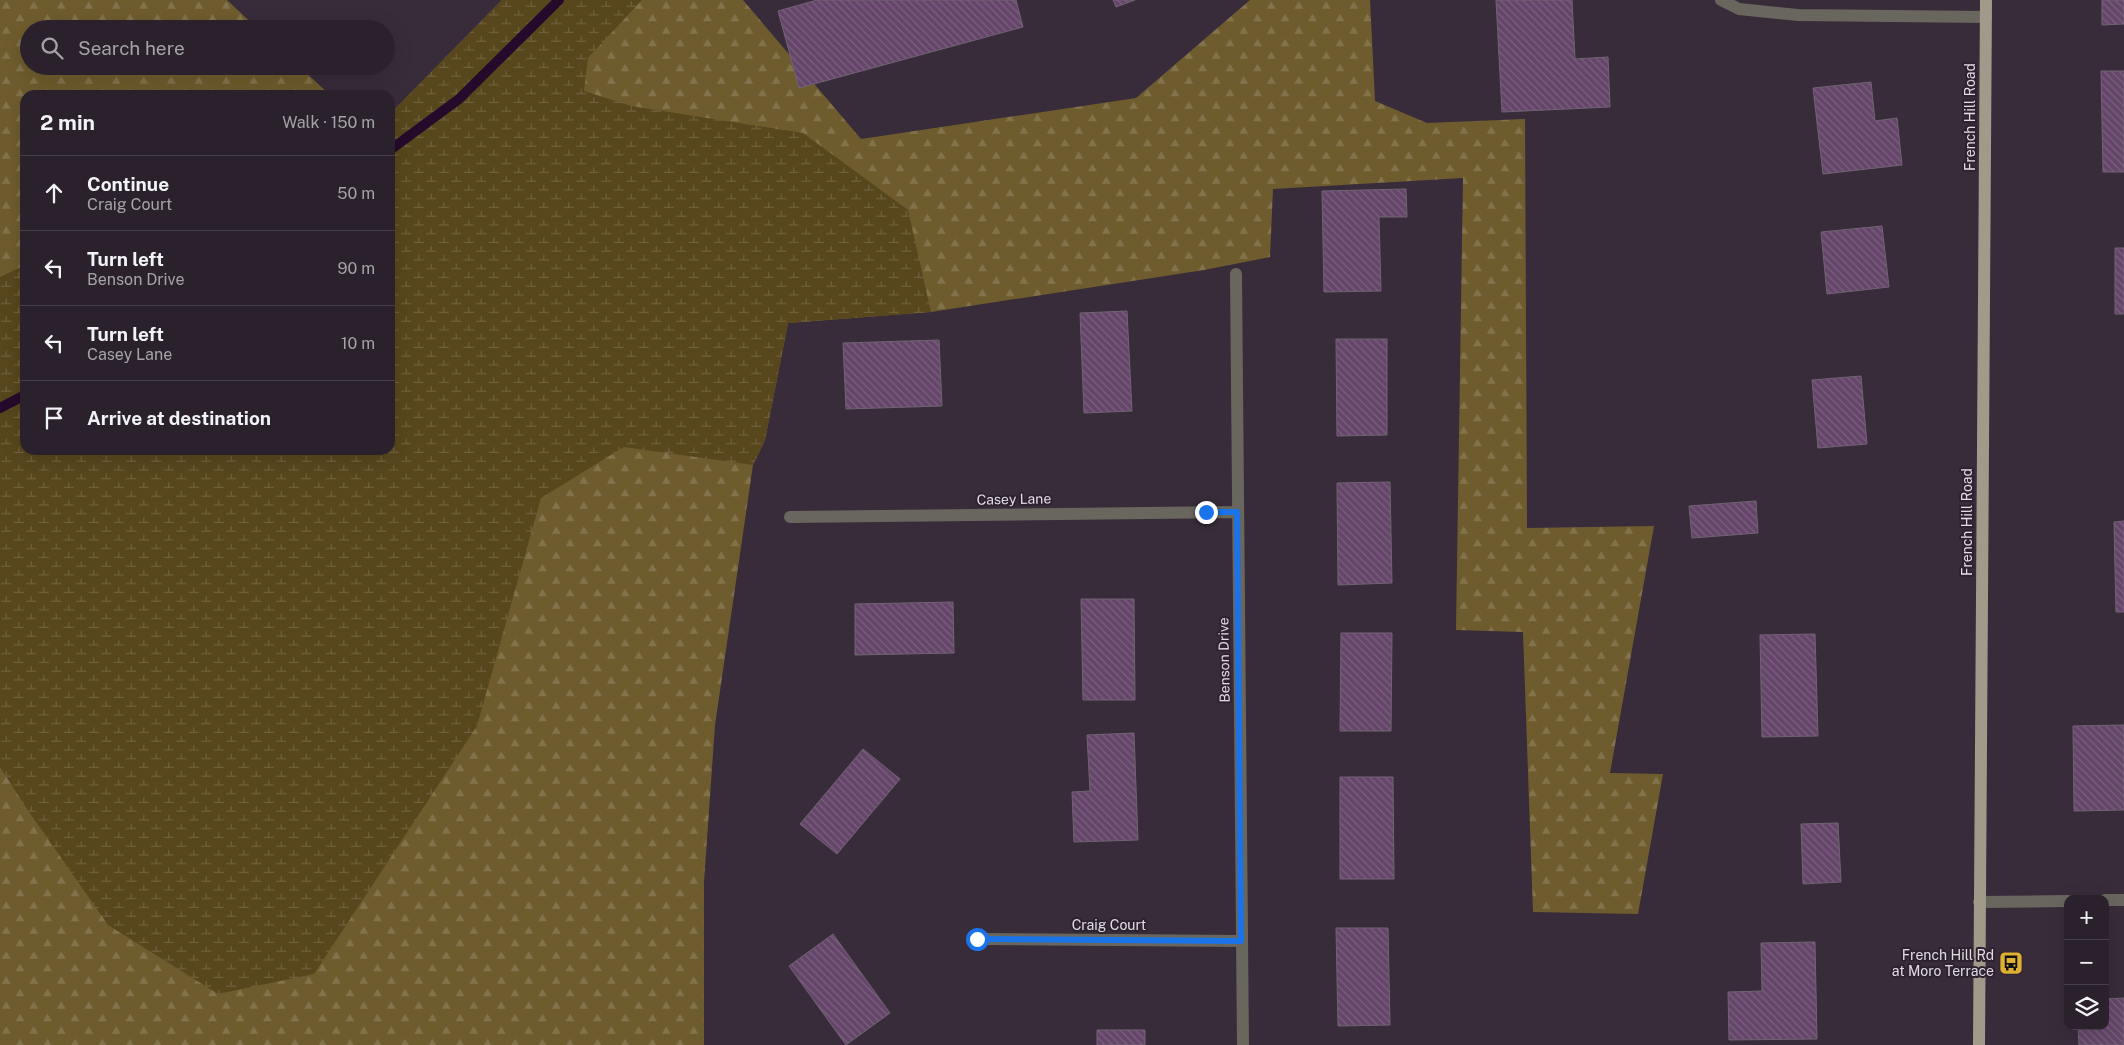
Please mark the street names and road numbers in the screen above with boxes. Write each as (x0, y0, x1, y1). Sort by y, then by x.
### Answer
street label: French Hill Road (1962, 63, 1978, 171)
street label: French Hill Road (1959, 468, 1975, 576)
street label: Casey Lane (977, 490, 1051, 508)
street label: Benson Drive (1215, 617, 1233, 703)
street label: Craig Court (1072, 917, 1146, 933)

